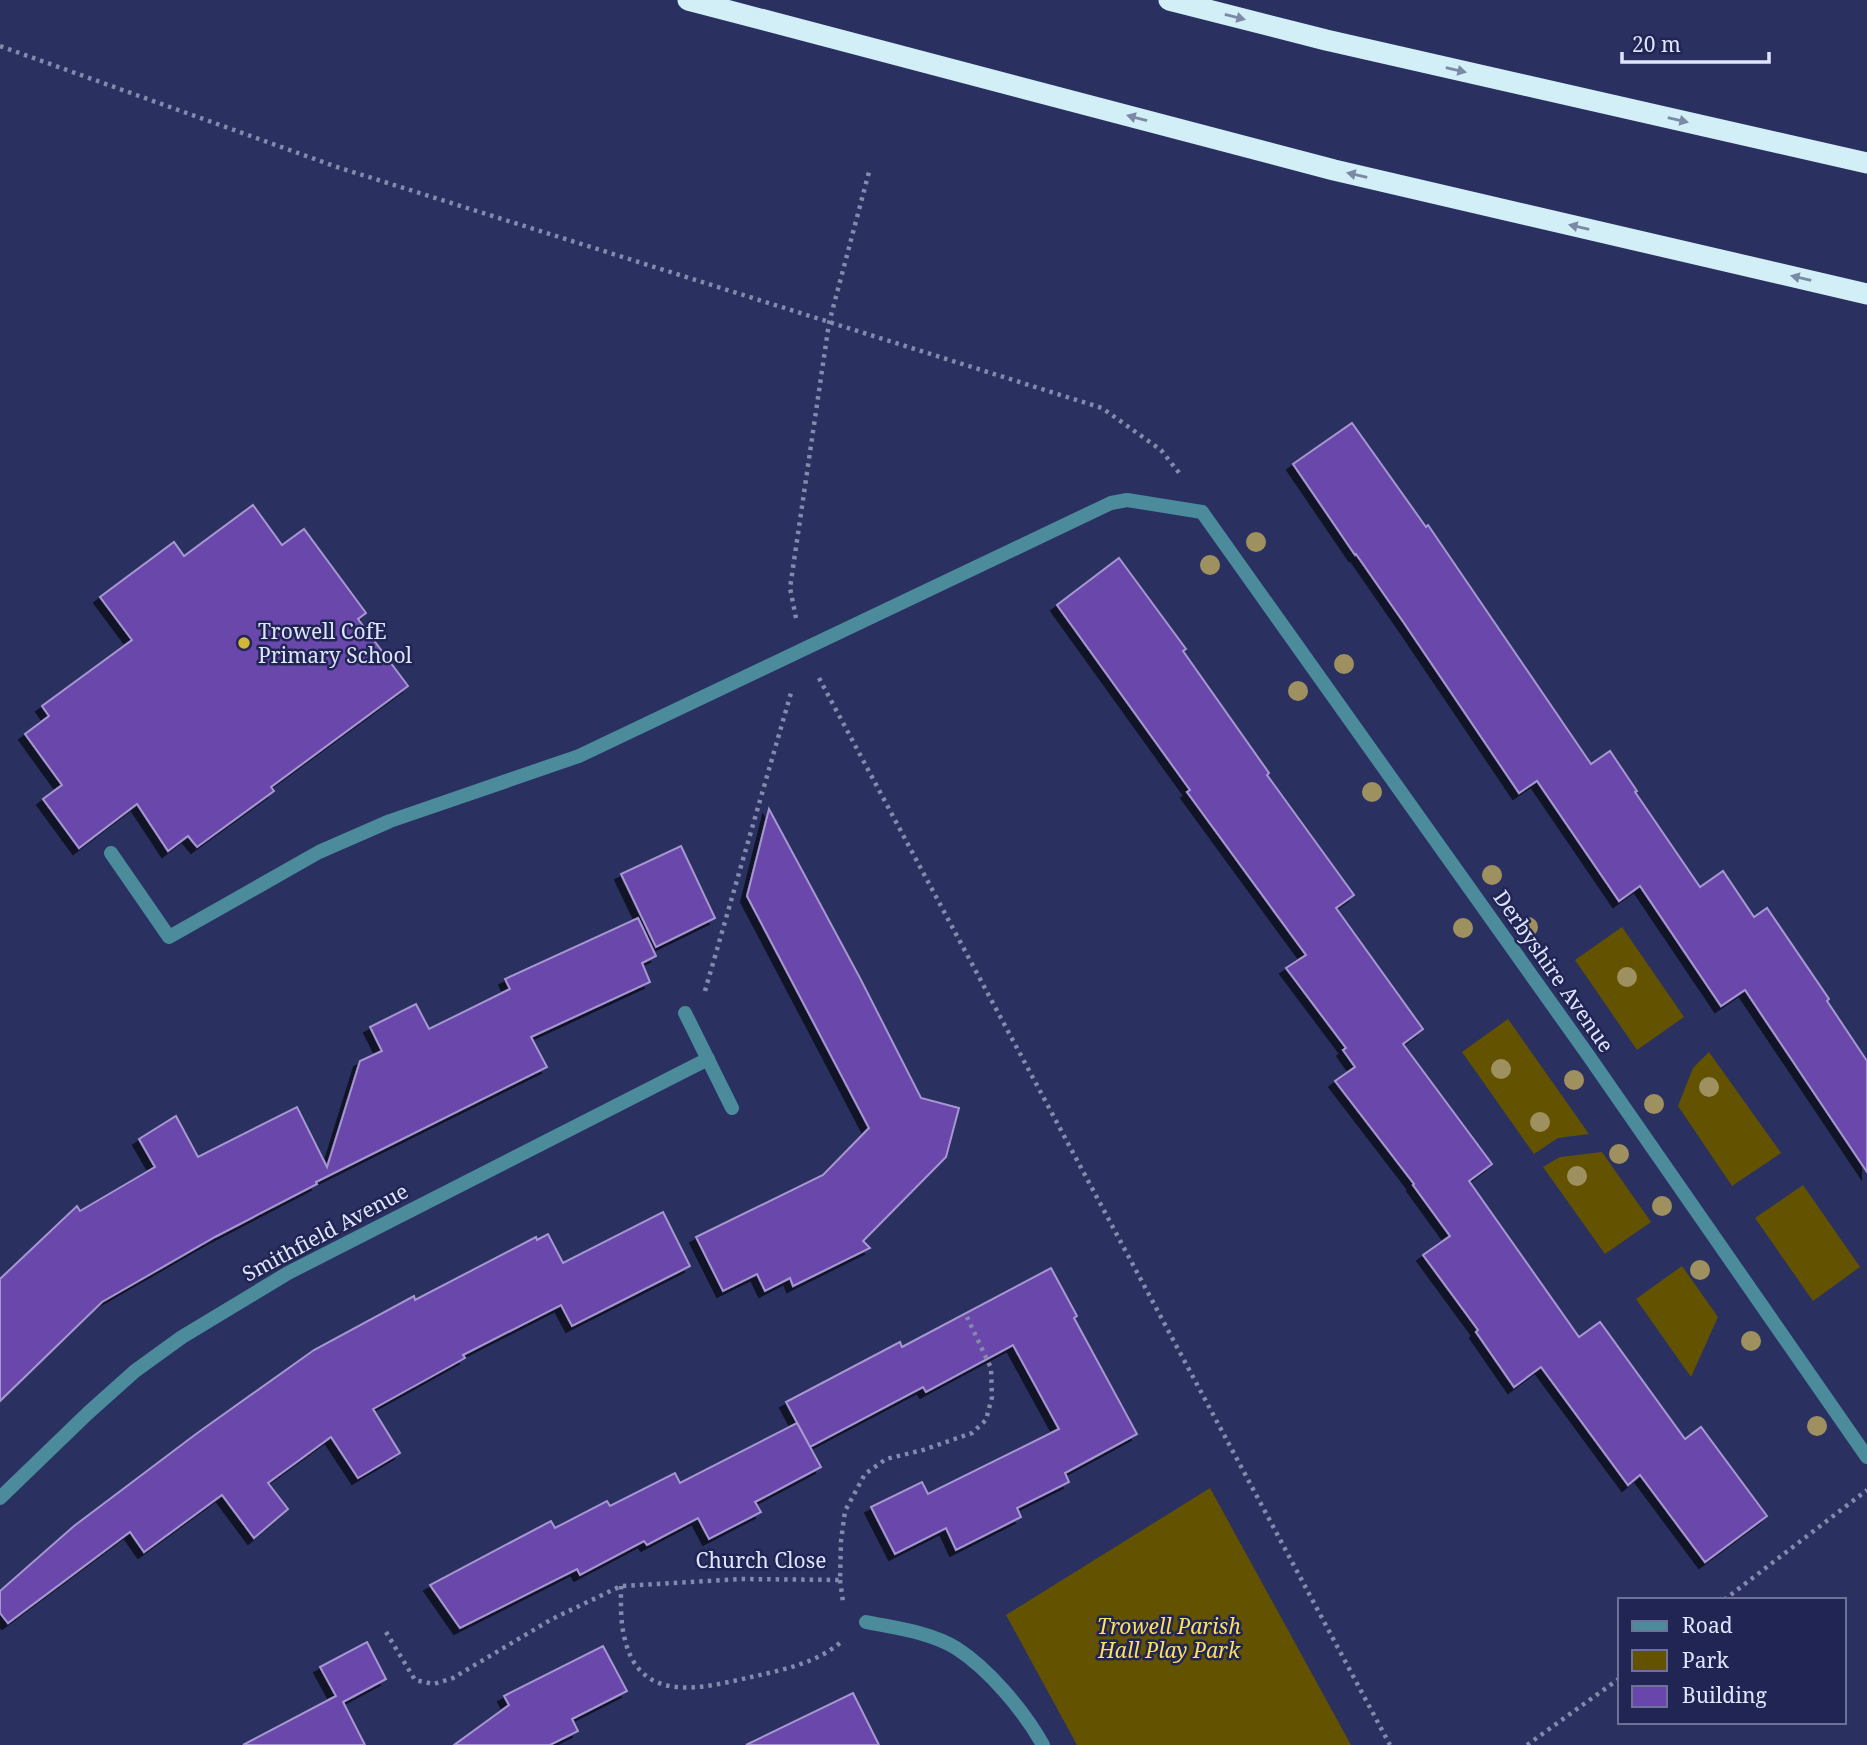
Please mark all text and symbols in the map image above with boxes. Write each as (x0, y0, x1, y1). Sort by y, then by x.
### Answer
one-way arrow (1224, 12, 1246, 23)
scale bar (1622, 21, 1769, 65)
text: 20 m (1632, 30, 1681, 58)
one-way arrow (1445, 64, 1467, 75)
one-way arrow (1126, 112, 1147, 122)
one-way arrow (1667, 115, 1689, 126)
one-way arrow (1346, 169, 1368, 180)
one-way arrow (1568, 221, 1590, 232)
one-way arrow (1789, 272, 1811, 283)
place label: Trowell CofE Primary School (258, 617, 413, 669)
marker: Trowell CofE Primary School (236, 635, 252, 651)
street label: Derbyshire Avenue (1487, 884, 1621, 1058)
street label: Smithfield Avenue (237, 1176, 413, 1288)
street label: Church Close (696, 1546, 826, 1574)
legend (1618, 1598, 1846, 1724)
text: Road (1682, 1611, 1733, 1639)
park label: Trowell Parish Hall Play Park (1097, 1612, 1241, 1664)
text: Park (1682, 1646, 1729, 1674)
text: Building (1682, 1681, 1767, 1709)

